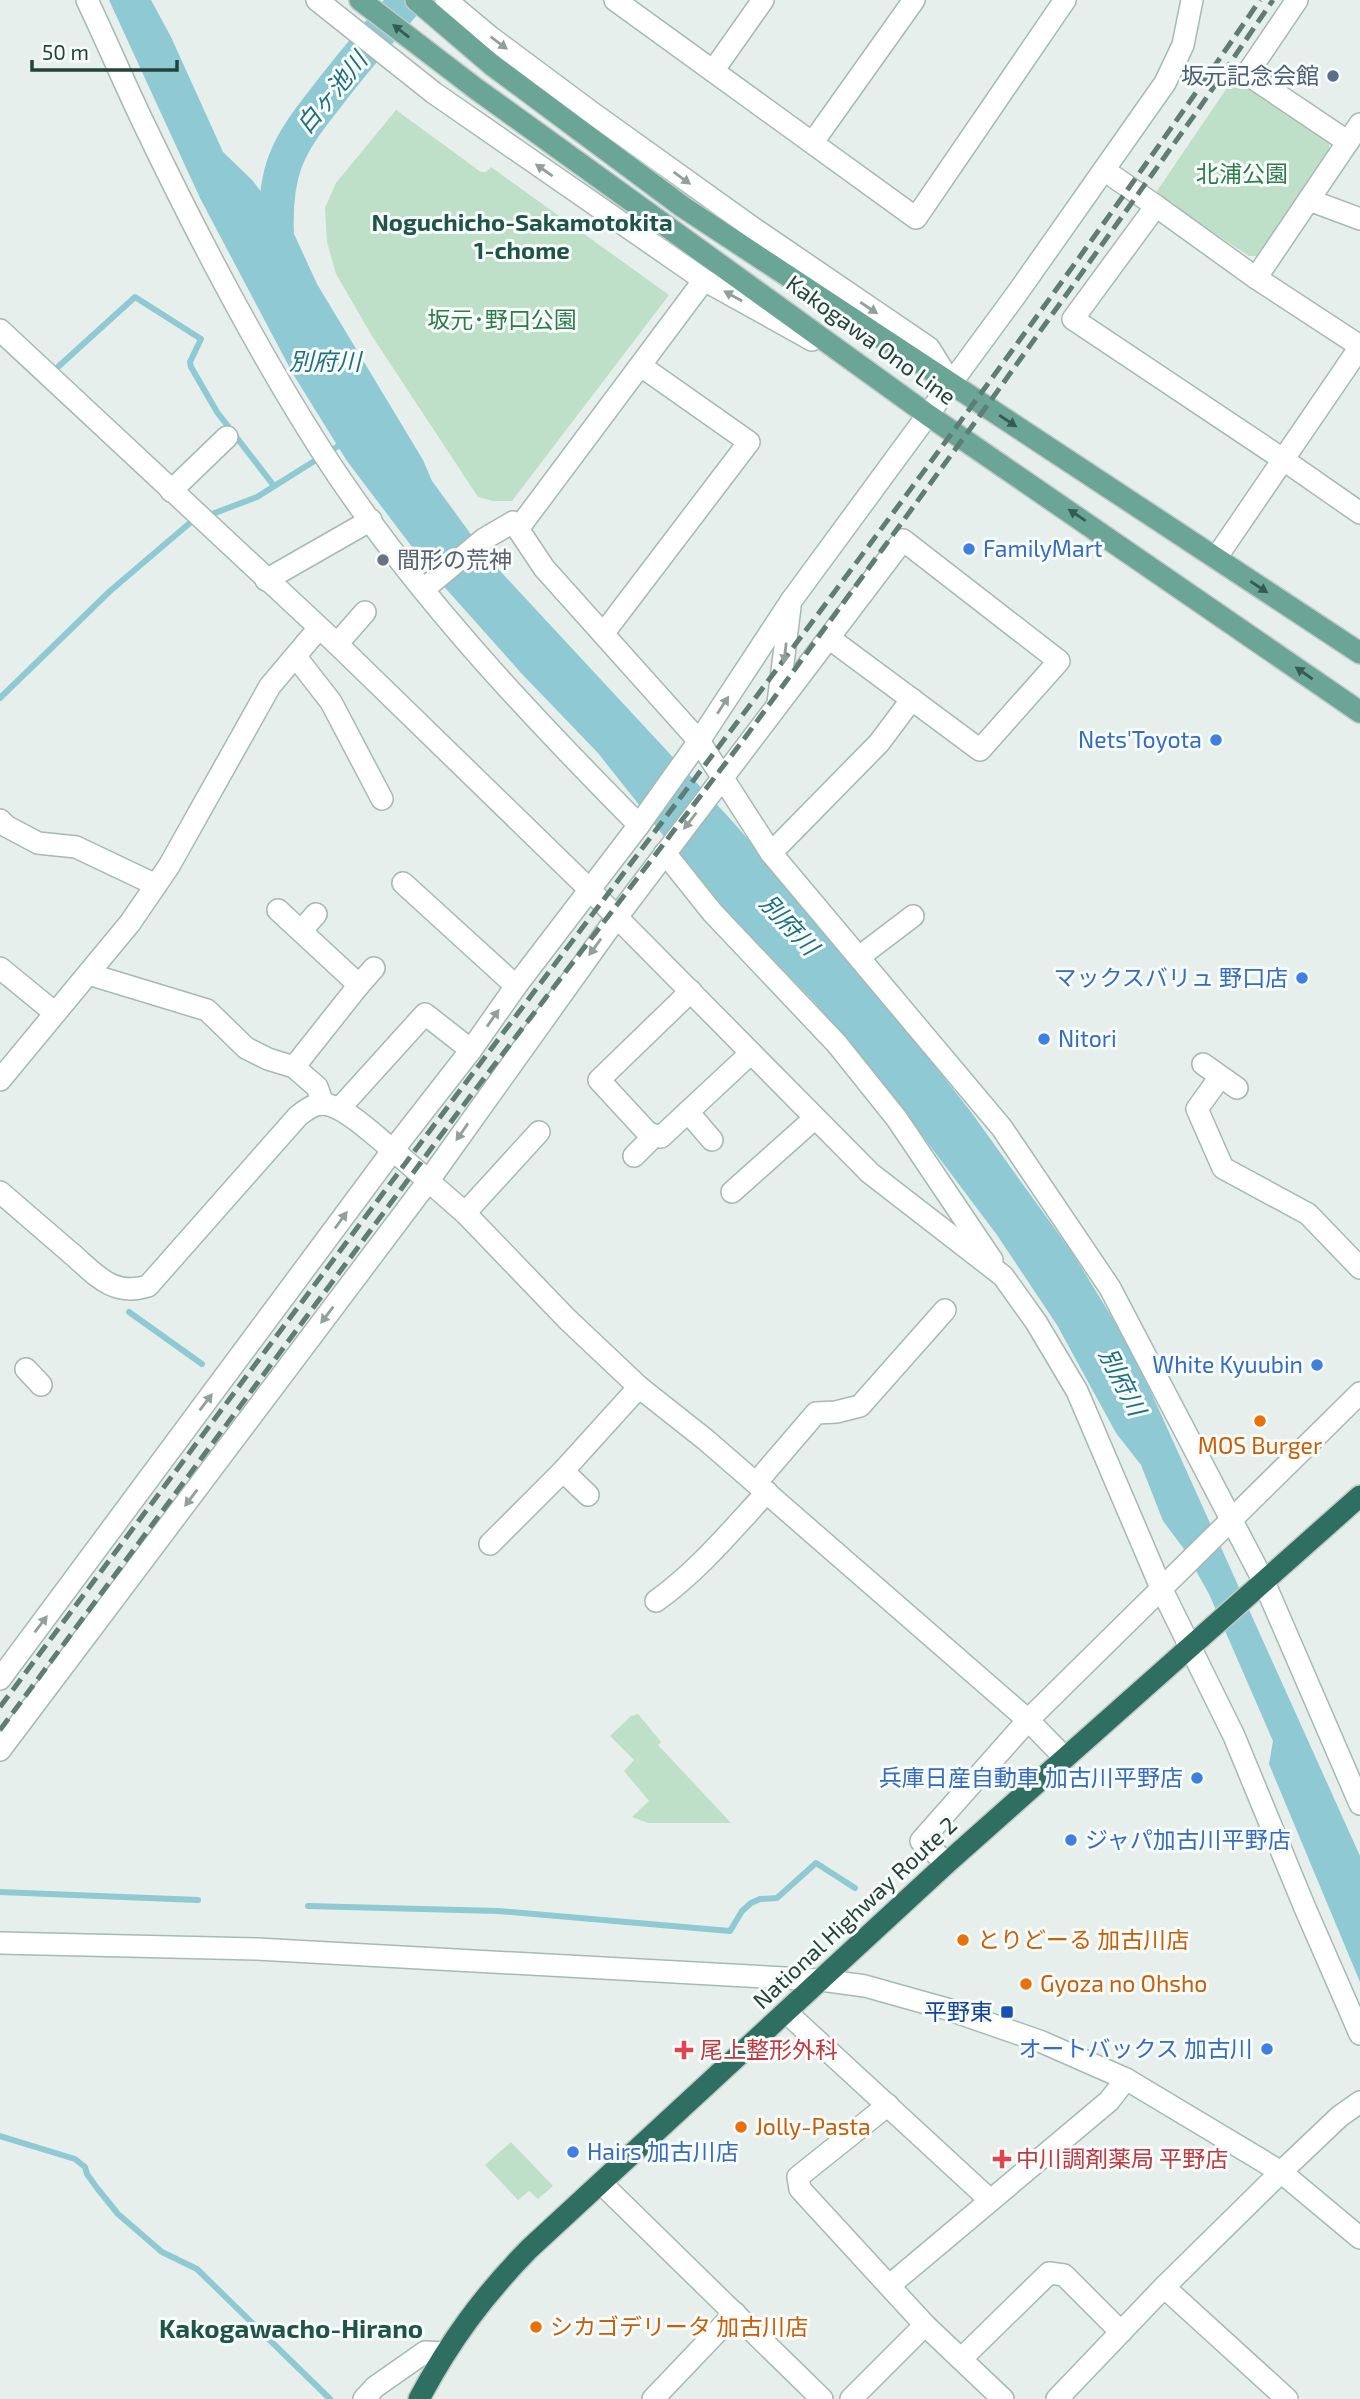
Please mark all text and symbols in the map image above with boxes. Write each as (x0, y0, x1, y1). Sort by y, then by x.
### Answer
one-way arrow (392, 25, 410, 39)
scale bar (32, 28, 177, 72)
one-way arrow (490, 36, 508, 50)
text: 50 m (42, 39, 89, 64)
water label: 白ヶ池川 (289, 43, 374, 138)
place label: 坂元記念会館 (1181, 61, 1319, 89)
marker: 坂元記念会館 (1325, 68, 1341, 84)
park label: 北浦公園 (1196, 159, 1288, 187)
one-way arrow (535, 163, 553, 177)
one-way arrow (673, 171, 692, 185)
district label: Noguchicho-Sakamotokita 1-chome (371, 207, 673, 264)
street label: Kakogawa Ono Line (781, 268, 962, 410)
one-way arrow (723, 290, 743, 302)
one-way arrow (860, 301, 879, 314)
park label: 坂元･野口公園 (427, 305, 577, 333)
water label: 別府川 (289, 346, 364, 375)
one-way arrow (998, 415, 1018, 428)
one-way arrow (1068, 508, 1086, 522)
place label: FamilyMart (983, 534, 1103, 562)
marker: FamilyMart (961, 541, 977, 557)
place label: 間形の荒神 (397, 545, 512, 573)
marker: 間形の荒神 (375, 552, 391, 568)
one-way arrow (1250, 580, 1268, 594)
one-way arrow (779, 642, 790, 664)
one-way arrow (1295, 666, 1313, 680)
one-way arrow (716, 695, 729, 714)
place label: Nets'Toyota (1078, 725, 1202, 753)
marker: Nets'Toyota (1208, 732, 1224, 748)
one-way arrow (682, 812, 697, 830)
water label: 別府川 (755, 888, 827, 962)
one-way arrow (588, 938, 602, 956)
place label: マックスバリュ 野口店 (1054, 963, 1288, 991)
marker: マックスバリュ 野口店 (1294, 970, 1310, 986)
one-way arrow (486, 1009, 499, 1028)
place label: Nitori (1058, 1024, 1117, 1052)
marker: Nitori (1036, 1031, 1052, 1047)
one-way arrow (456, 1123, 470, 1141)
one-way arrow (334, 1210, 348, 1229)
one-way arrow (320, 1306, 335, 1324)
water label: 別府川 (1094, 1343, 1154, 1423)
place label: White Kyuubin (1152, 1350, 1303, 1378)
marker: White Kyuubin (1309, 1357, 1325, 1373)
one-way arrow (199, 1393, 213, 1412)
marker: MOS Burger (1252, 1413, 1268, 1429)
place label: MOS Burger (1198, 1431, 1322, 1459)
one-way arrow (184, 1488, 198, 1507)
one-way arrow (33, 1615, 47, 1633)
place label: 兵庫日産自動車 加古川平野店 (879, 1763, 1183, 1791)
marker: 兵庫日産自動車 加古川平野店 (1189, 1770, 1205, 1786)
street label: National Highway Route 2 (746, 1810, 962, 2014)
place label: ジャパ加古川平野店 (1085, 1825, 1291, 1853)
marker: ジャパ加古川平野店 (1063, 1832, 1079, 1848)
place label: とりどーる 加古川店 (977, 1925, 1189, 1953)
marker: とりどーる 加古川店 (955, 1932, 971, 1948)
place label: Gyoza no Ohsho (1040, 1969, 1207, 1997)
marker: Gyoza no Ohsho (1018, 1976, 1034, 1992)
place label: 平野東 (924, 1997, 993, 2025)
marker: 平野東 (999, 2004, 1015, 2020)
place label: オートバックス 加古川 (1019, 2034, 1253, 2062)
place label: 尾上整形外科 (700, 2035, 838, 2063)
marker: 尾上整形外科 (674, 2040, 694, 2060)
marker: オートバックス 加古川 (1259, 2041, 1275, 2057)
place label: Jolly-Pasta (755, 2112, 871, 2140)
marker: Jolly-Pasta (733, 2119, 749, 2135)
place label: Hairs 加古川店 (587, 2137, 739, 2165)
marker: Hairs 加古川店 (565, 2144, 581, 2160)
place label: 中川調剤薬局 平野店 (1016, 2144, 1228, 2172)
marker: 中川調剤薬局 平野店 (994, 2151, 1010, 2167)
district label: Kakogawacho-Hirano (159, 2312, 423, 2343)
place label: シカゴデリータ 加古川店 (550, 2312, 808, 2340)
marker: シカゴデリータ 加古川店 (528, 2319, 544, 2335)

